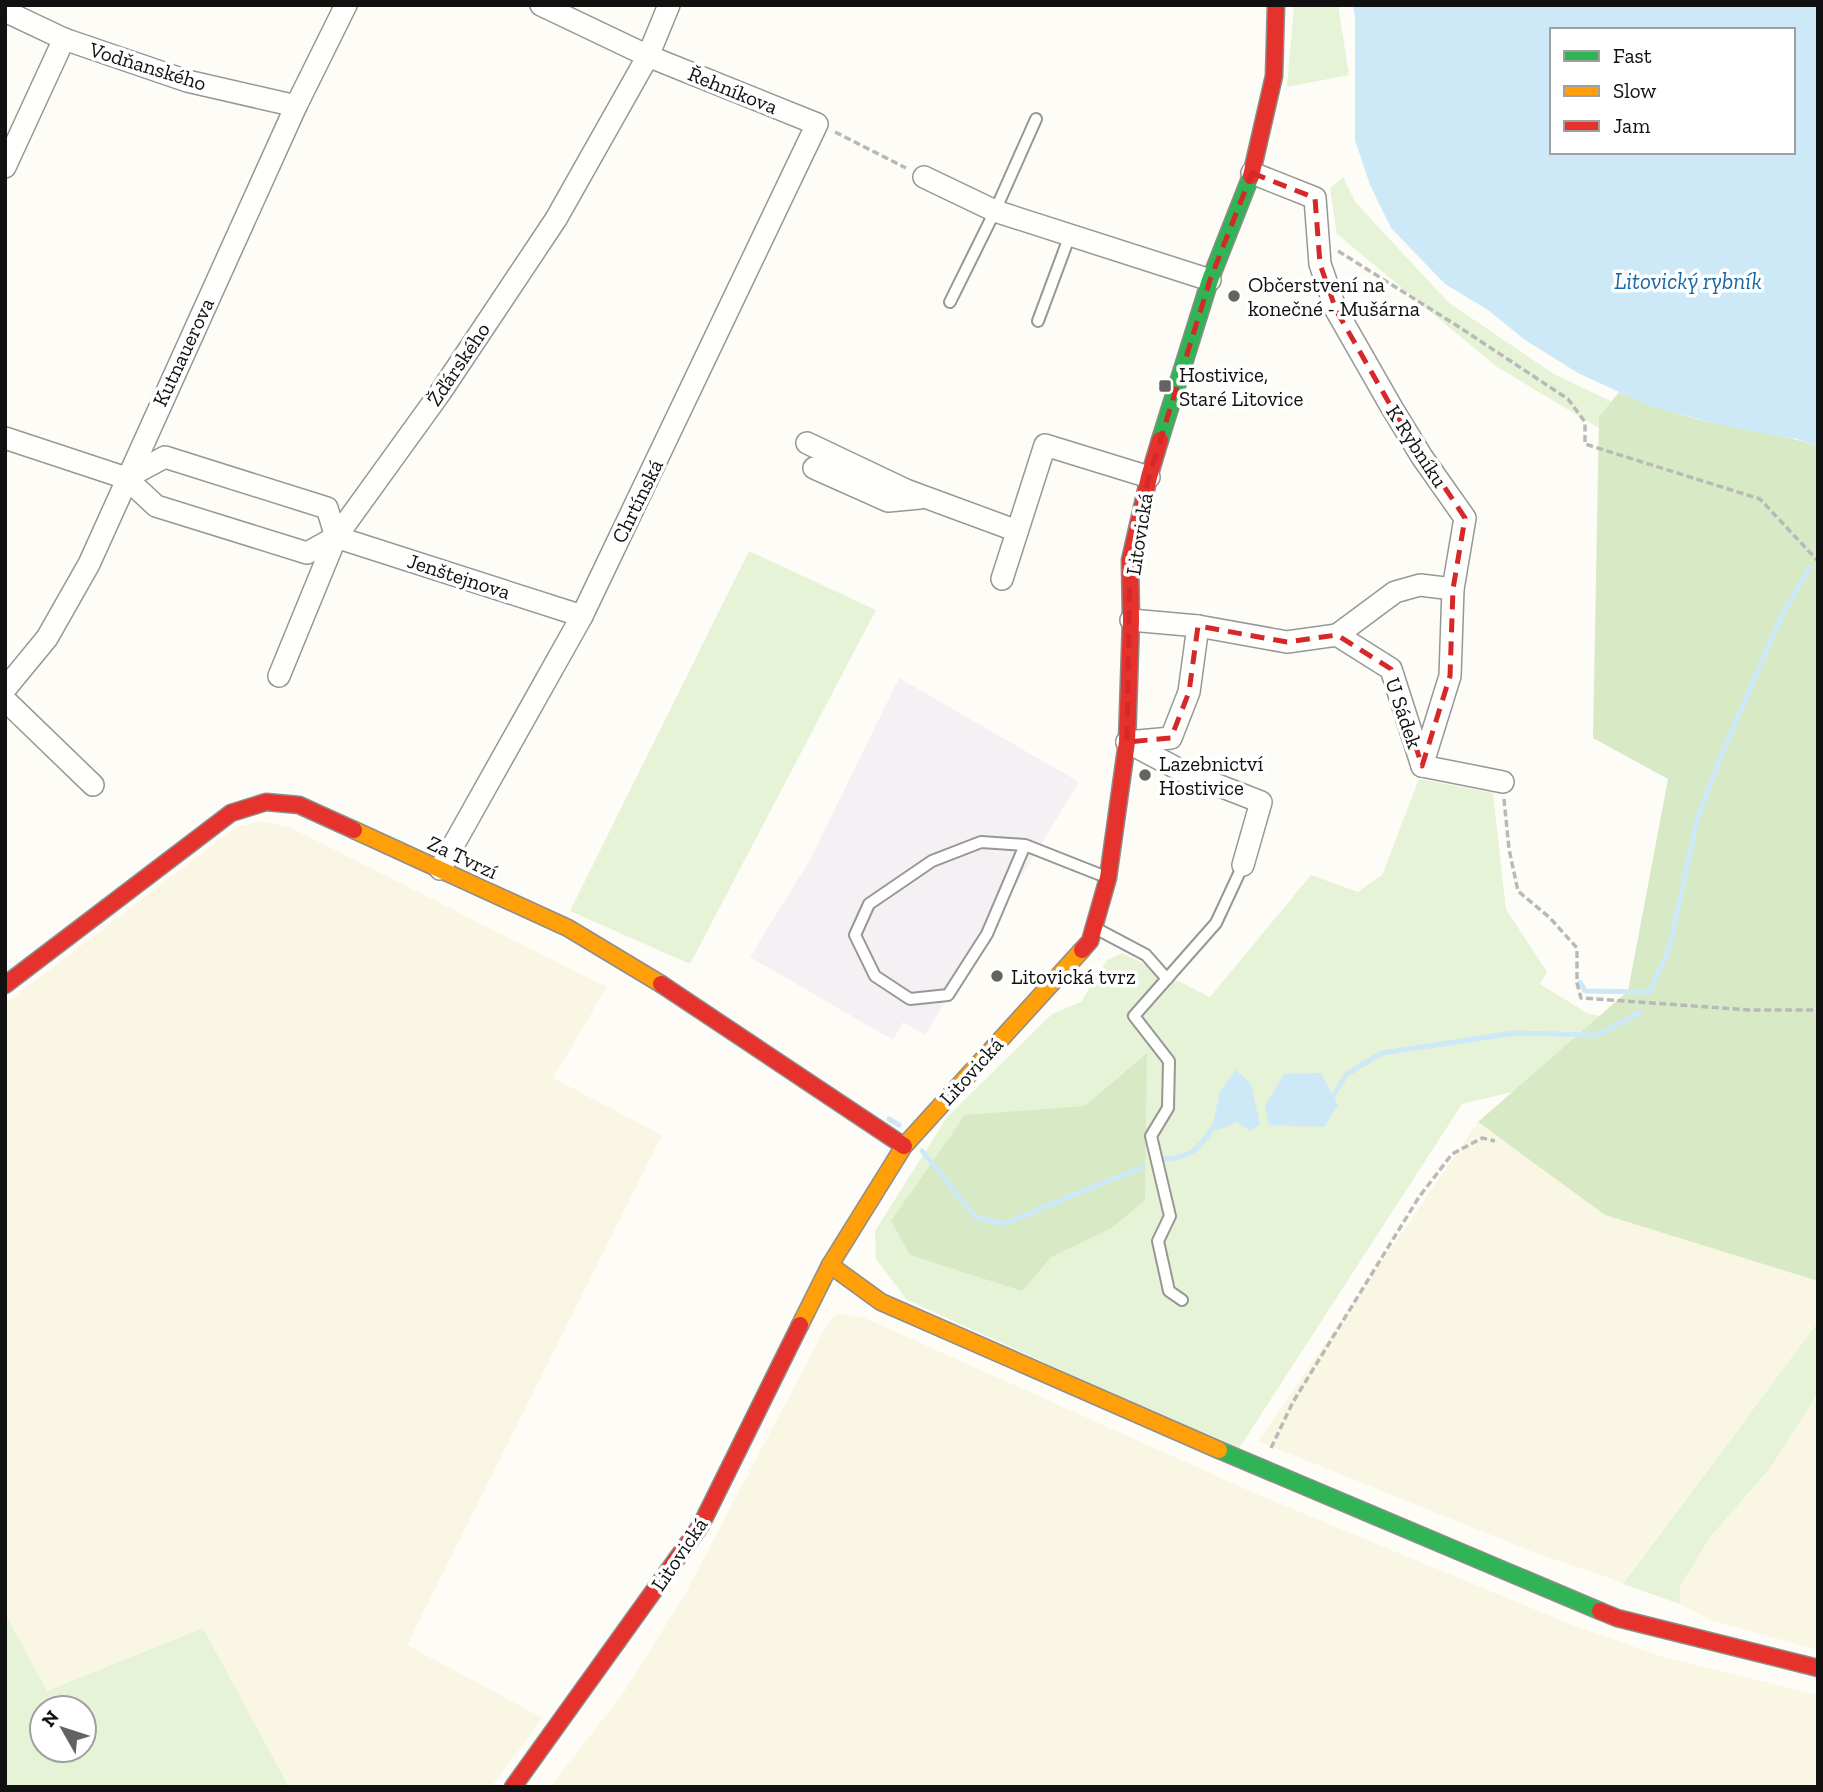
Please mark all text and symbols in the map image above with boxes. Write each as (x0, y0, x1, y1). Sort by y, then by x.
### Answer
legend (1550, 28, 1795, 154)
street label: Vodňanského (86, 36, 209, 96)
text: Fast (1613, 43, 1652, 68)
street label: Řehníkova (685, 61, 781, 119)
text: Slow (1613, 78, 1656, 103)
text: Jam (1613, 113, 1650, 138)
water label: Litovický rybník (1614, 267, 1762, 295)
place label: Občerstvení na konečné - Mušárna (1248, 272, 1420, 321)
marker: Občerstvení na konečné - Mušárna (1226, 288, 1242, 304)
street label: Kutnauerova (147, 294, 219, 410)
street label: Žďárského (421, 318, 495, 410)
place label: Hostivice, Staré Litovice (1179, 362, 1303, 411)
marker: Hostivice, Staré Litovice (1157, 378, 1173, 394)
street label: K Rybníku (1381, 400, 1453, 492)
street label: Chrtínská (606, 455, 668, 547)
street label: Litovická (1120, 491, 1158, 577)
street label: Jenštejnova (404, 548, 513, 605)
street label: U Sádek (1380, 674, 1428, 752)
place label: Lazebnictví Hostivice (1159, 751, 1264, 800)
marker: Lazebnictví Hostivice (1137, 767, 1153, 783)
street label: Za Tvrzí (424, 830, 502, 884)
place label: Litovická tvrz (1011, 964, 1136, 989)
marker: Litovická tvrz (989, 968, 1005, 984)
street label: Litovická (934, 1032, 1008, 1110)
street label: Litovická (645, 1513, 713, 1595)
north arrow (28, 1694, 98, 1764)
text: N (37, 1706, 64, 1731)

